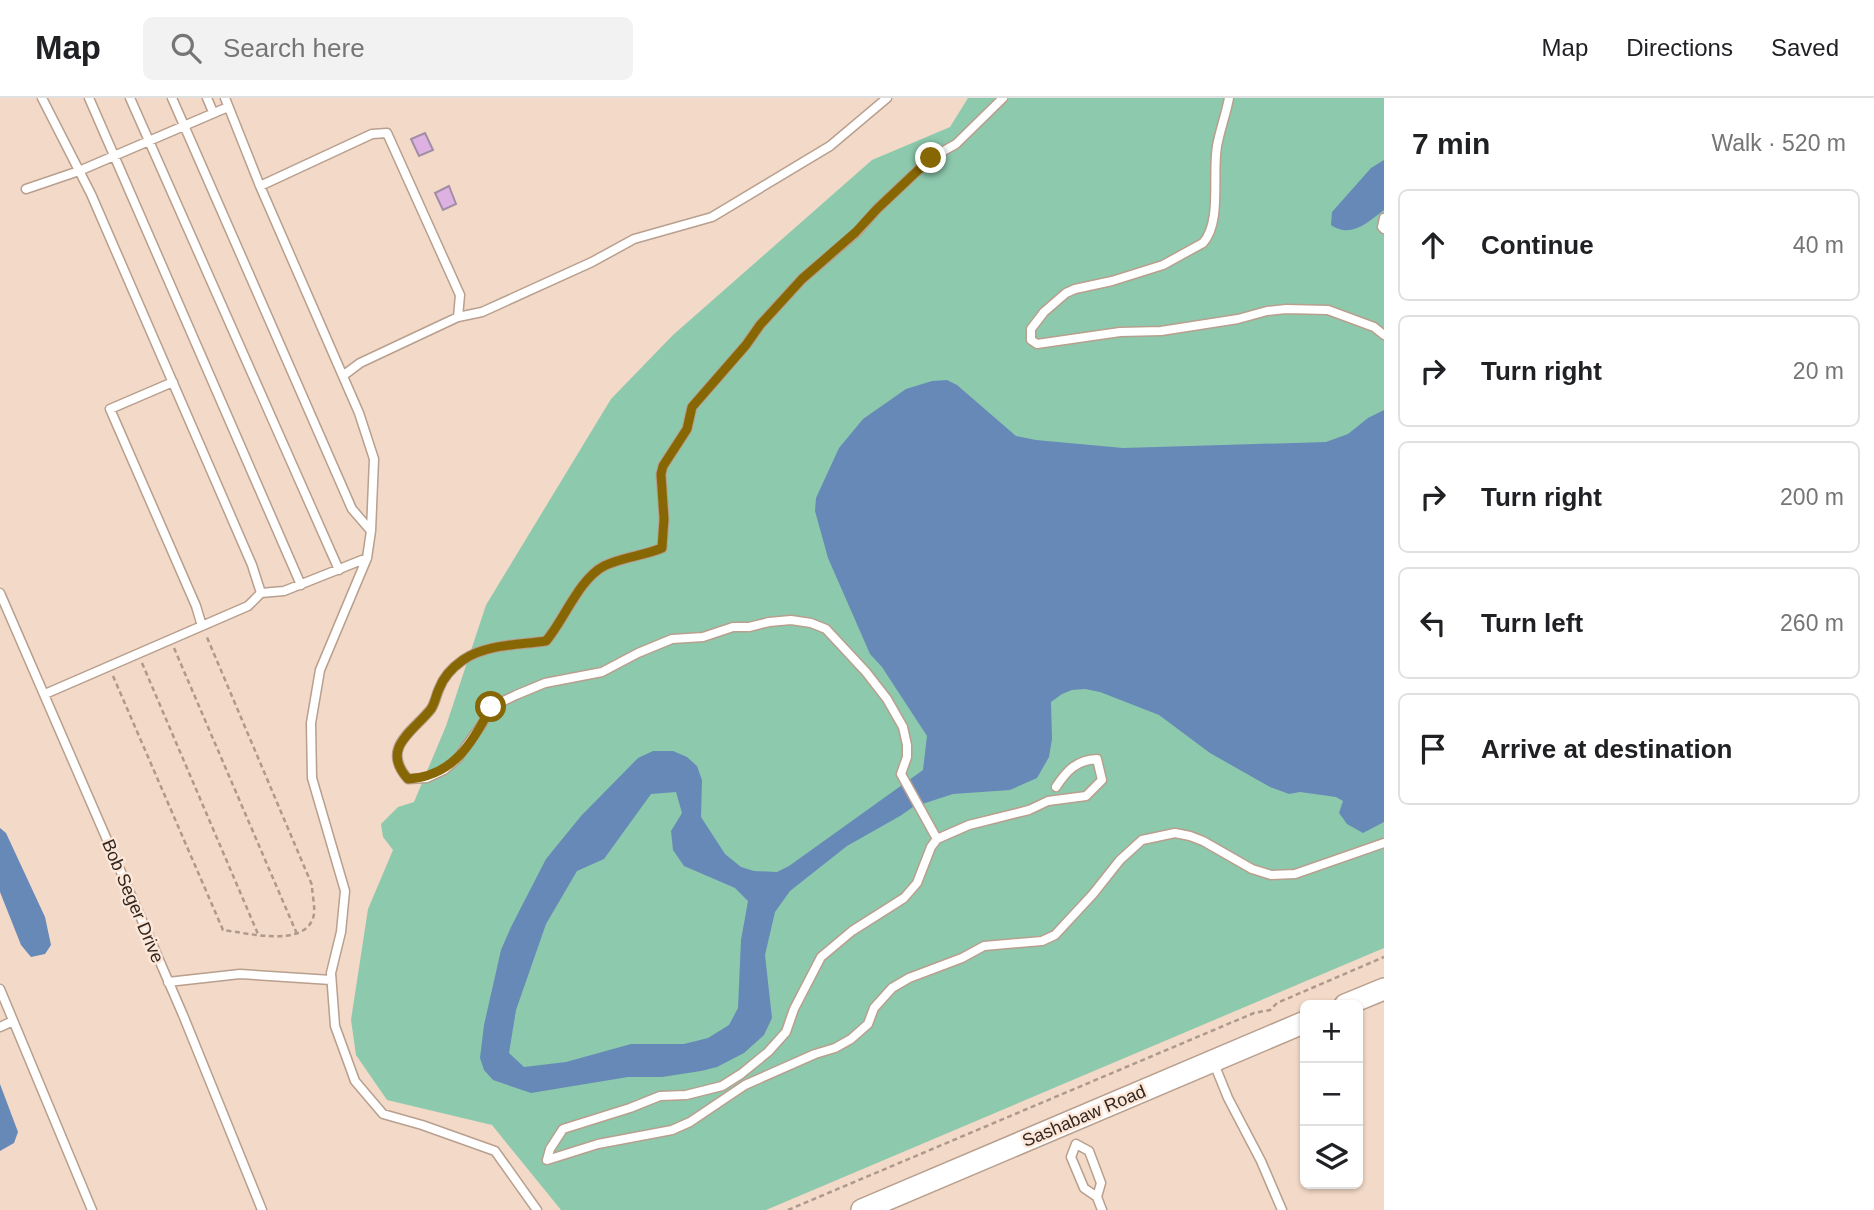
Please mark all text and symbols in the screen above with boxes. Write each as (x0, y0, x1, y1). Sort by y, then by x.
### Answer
search box (143, 17, 633, 80)
text: Map (35, 29, 101, 66)
icon: search (167, 29, 205, 67)
text: Search here (223, 33, 365, 63)
text: Map (1542, 34, 1588, 61)
text: Directions (1626, 34, 1733, 61)
text: Saved (1771, 34, 1839, 61)
text: 7 min (1412, 127, 1490, 160)
text: Walk · 520 m (1711, 130, 1846, 156)
route end (915, 142, 946, 173)
icon: ahead (1414, 226, 1452, 264)
text: Continue (1481, 230, 1594, 260)
text: 40 m (1793, 232, 1844, 258)
icon: right (1414, 352, 1452, 390)
text: Turn right (1481, 356, 1602, 386)
text: 20 m (1793, 358, 1844, 384)
icon: right (1414, 478, 1452, 516)
text: Turn right (1481, 482, 1602, 512)
text: 200 m (1780, 484, 1844, 510)
icon: left (1414, 604, 1452, 642)
text: Turn left (1481, 608, 1583, 638)
text: 260 m (1780, 610, 1844, 636)
route start (475, 691, 506, 722)
icon: arrive (1414, 730, 1452, 768)
text: Arrive at destination (1481, 734, 1732, 764)
street label: Bob Seger Drive (98, 836, 168, 966)
map controls (1300, 1000, 1363, 1189)
button: + (1300, 1000, 1363, 1063)
button: − (1300, 1063, 1363, 1126)
street label: Sashabaw Road (1019, 1081, 1149, 1151)
button: layers (1300, 1126, 1363, 1189)

